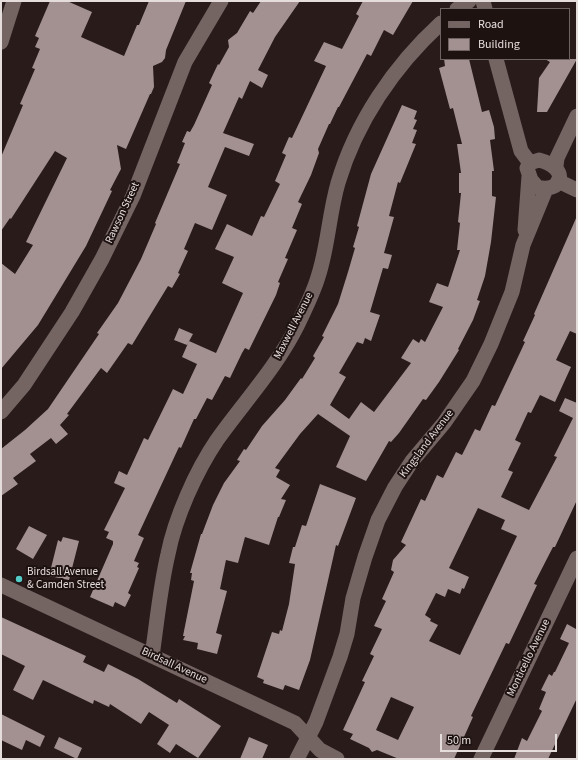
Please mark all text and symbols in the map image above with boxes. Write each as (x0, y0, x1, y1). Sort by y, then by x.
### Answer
legend (440, 8, 570, 60)
text: Road (478, 16, 504, 33)
text: Building (478, 36, 520, 53)
street label: Rawson Street (103, 180, 143, 246)
street label: Maxwell Avenue (271, 290, 317, 362)
street label: Kingsland Avenue (397, 407, 457, 481)
place label: Birdsall Avenue & Camden Street (27, 566, 104, 592)
marker: Birdsall Avenue & Camden Street (14, 574, 24, 584)
street label: Monticello Avenue (505, 617, 553, 699)
street label: Birdsall Avenue (139, 645, 209, 687)
scale bar (442, 726, 559, 752)
text: 50 m (447, 732, 471, 749)

